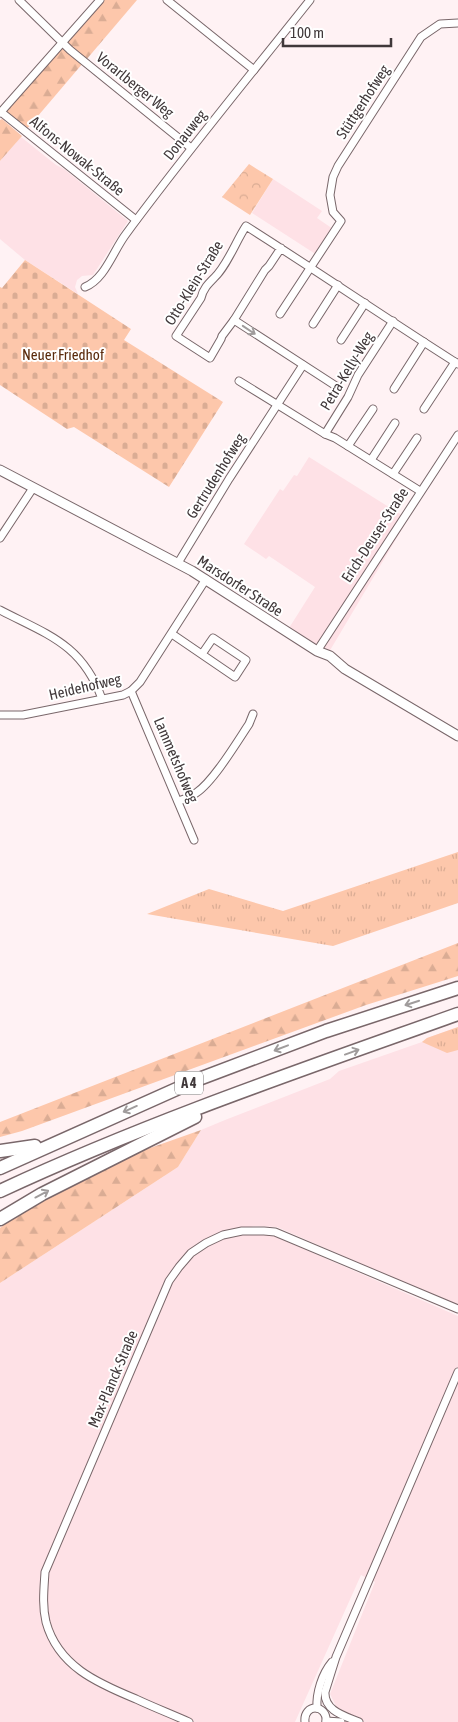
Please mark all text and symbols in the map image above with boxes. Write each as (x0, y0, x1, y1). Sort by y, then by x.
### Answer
scale bar (283, 15, 390, 47)
text: 100 m (290, 24, 324, 41)
street label: Vorarlberger Weg (93, 48, 178, 121)
street label: Stüttgerhofweg (332, 61, 393, 142)
street label: Donauweg (160, 106, 210, 163)
street label: Alfons-Nowak-Straße (27, 112, 128, 199)
street label: Otto-Klein-Straße (161, 237, 226, 328)
one-way arrow (242, 325, 256, 335)
street label: Petra-Kelly-Weg (317, 328, 377, 413)
park label: Neuer Friedhof (22, 346, 104, 363)
street label: Gertrudenhofweg (183, 430, 249, 521)
street label: Erich-Deuser-Straße (338, 484, 412, 585)
street label: Marsdorfer Straße (194, 552, 286, 620)
street label: Heidehofweg (47, 670, 123, 703)
street label: Lammetshofweg (151, 714, 202, 806)
one-way arrow (404, 999, 420, 1008)
one-way arrow (273, 1044, 289, 1053)
one-way arrow (344, 1047, 359, 1056)
road number: A 4 (175, 1072, 203, 1094)
one-way arrow (123, 1105, 138, 1115)
one-way arrow (34, 1189, 49, 1199)
street label: Max-Planck-Straße (84, 1327, 141, 1430)

